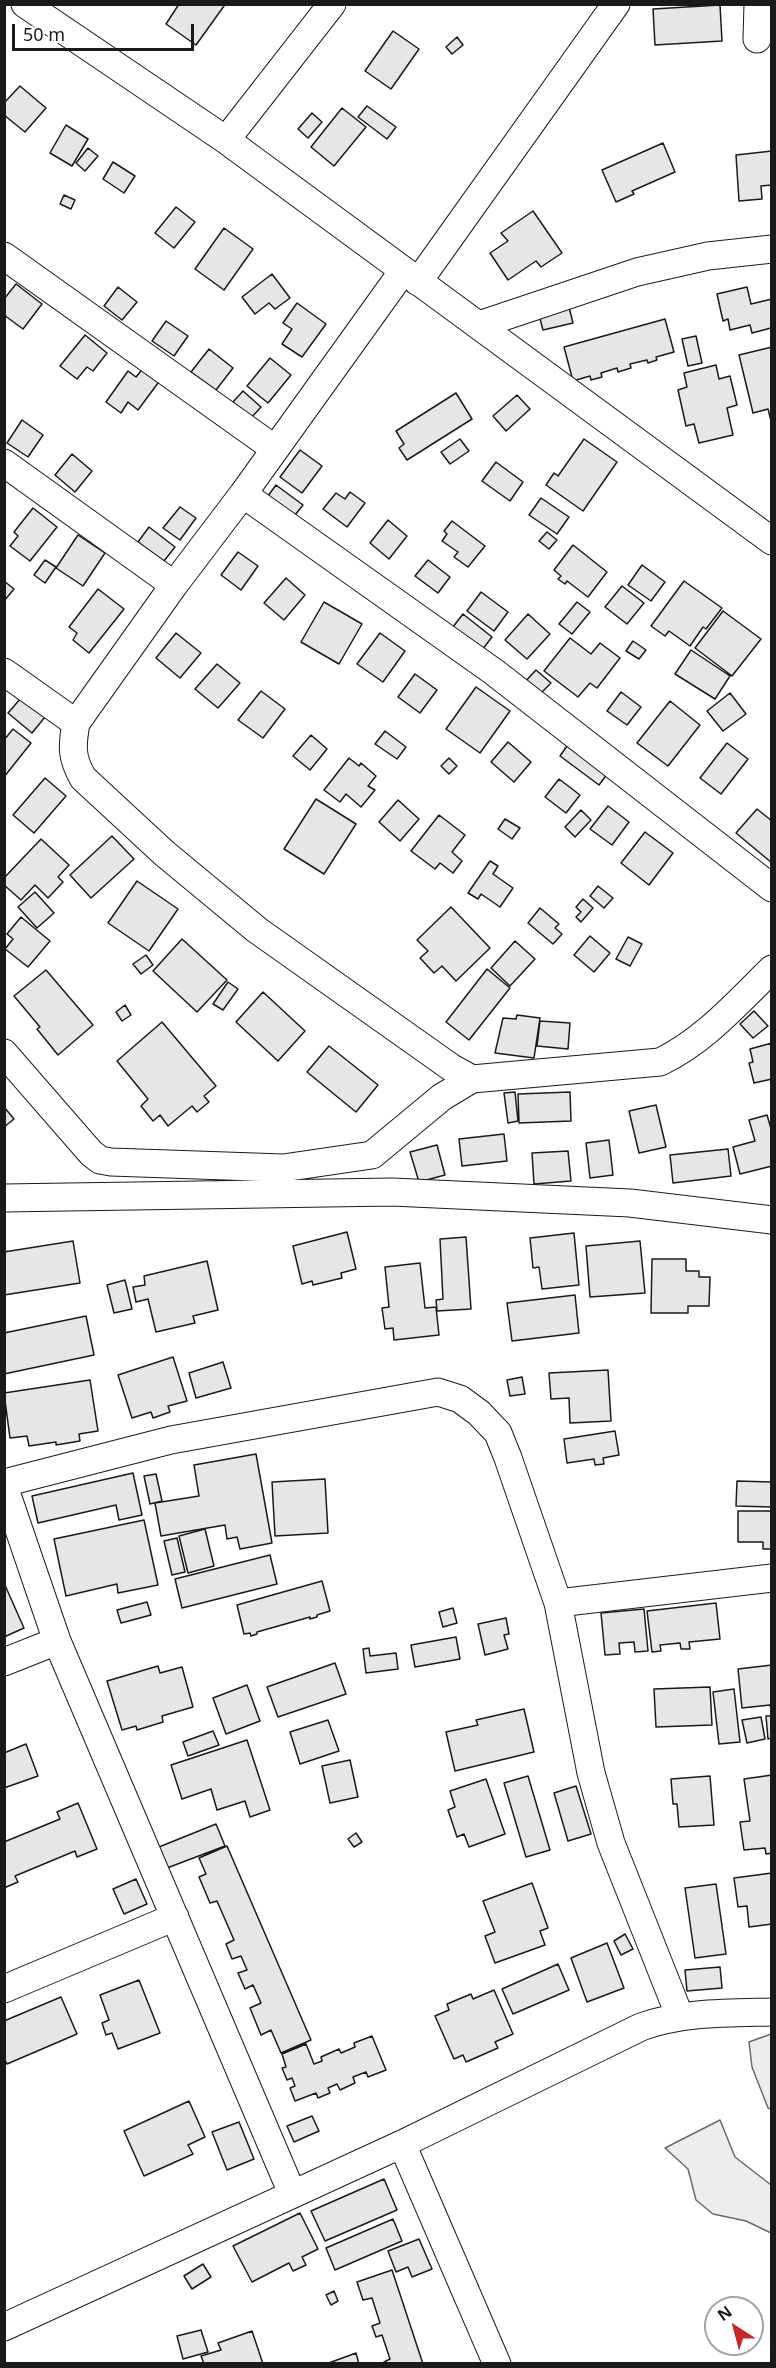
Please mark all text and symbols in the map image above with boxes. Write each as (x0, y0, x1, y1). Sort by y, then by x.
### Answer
scale bar (15, 12, 196, 50)
text: 50 m (23, 22, 65, 46)
north arrow (704, 2296, 764, 2356)
text: N (713, 2300, 736, 2326)

